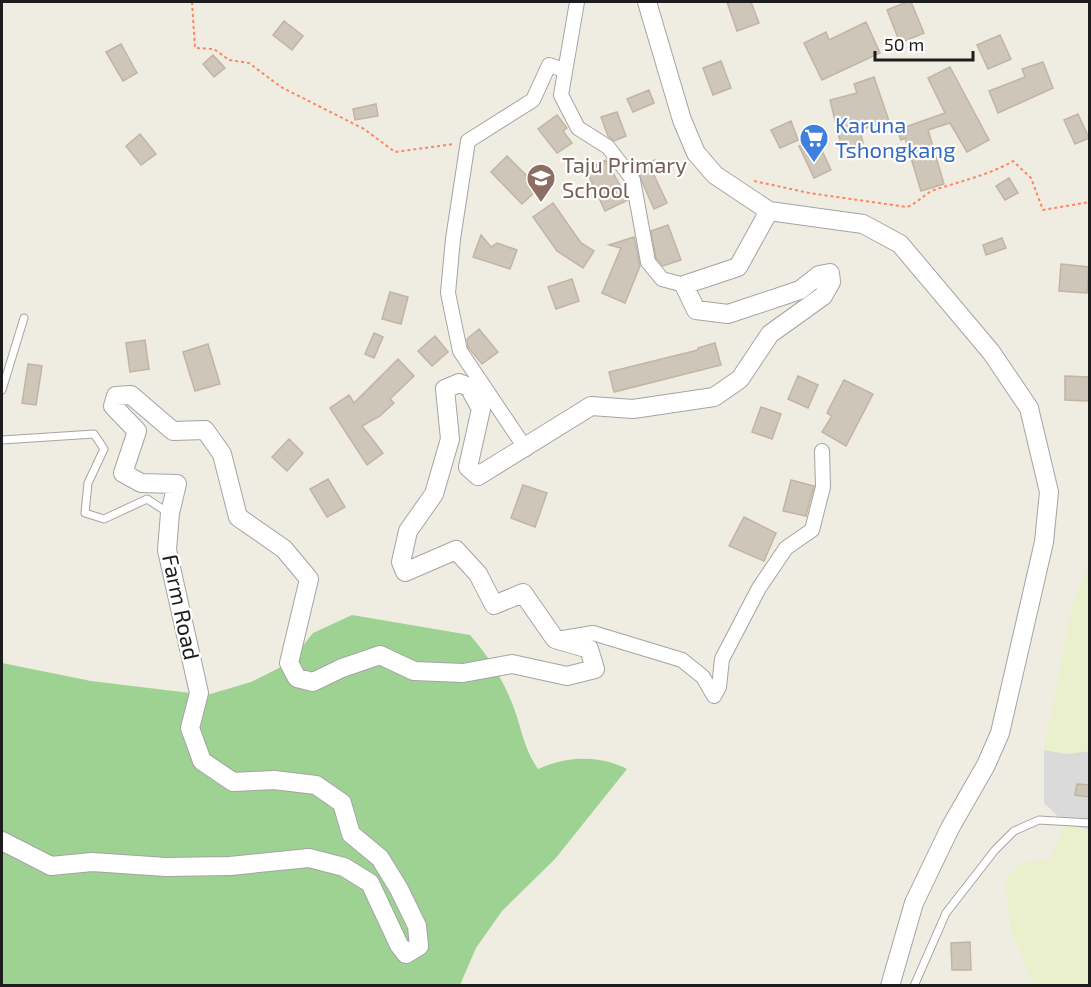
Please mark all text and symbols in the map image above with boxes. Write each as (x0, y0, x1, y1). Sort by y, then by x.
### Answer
scale bar (875, 24, 972, 62)
text: 50 m (884, 33, 924, 55)
place label: Karuna Tshongkang (835, 111, 955, 162)
supermarket icon: Karuna Tshongkang (798, 122, 830, 164)
place label: Taju Primary School (562, 151, 687, 202)
school or university icon: Taju Primary School (525, 162, 557, 204)
street label: Farm Road (158, 552, 206, 662)

